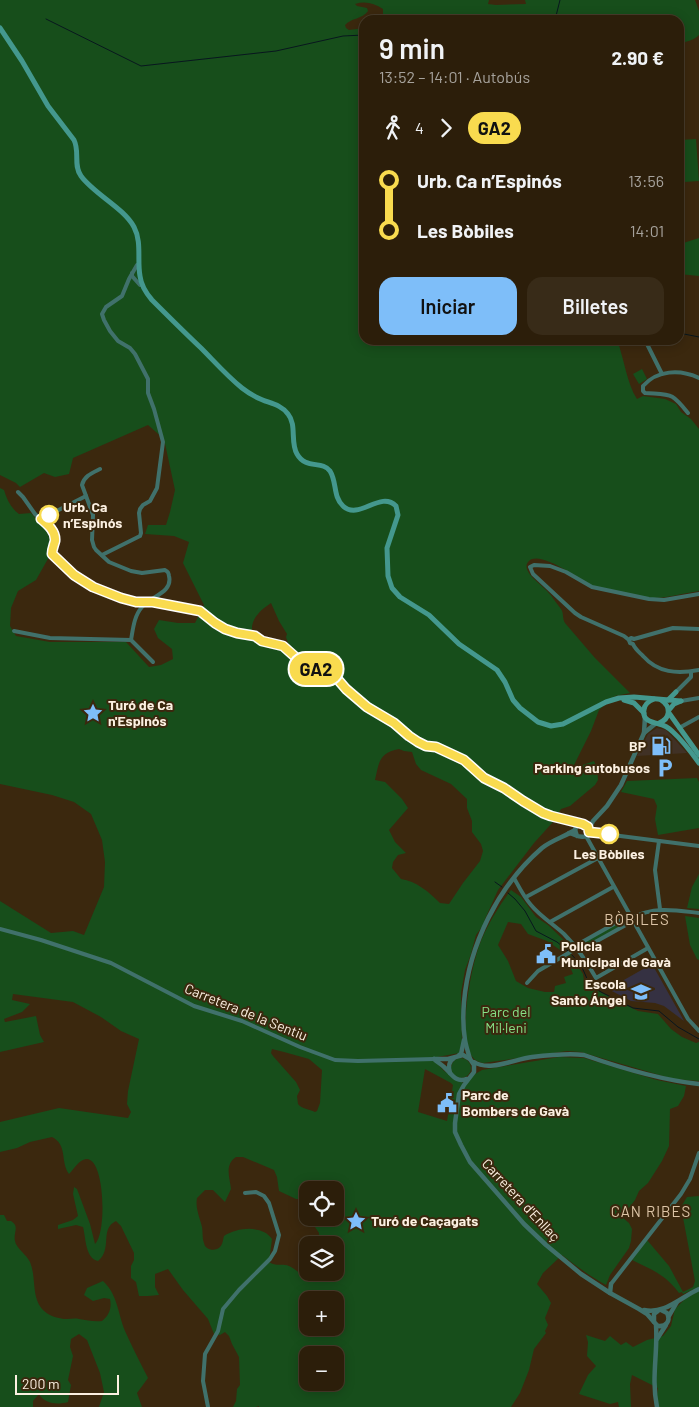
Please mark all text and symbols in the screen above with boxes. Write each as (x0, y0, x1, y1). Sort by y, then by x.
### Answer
text: 9 min (379, 31, 445, 65)
text: 2.90 € (611, 46, 664, 69)
text: 13:52 – 14:01 · Autobús (379, 67, 530, 86)
icon: walk (379, 114, 407, 142)
icon: forward (432, 114, 460, 142)
text: GA2 (478, 117, 511, 139)
text: 4 (415, 118, 424, 137)
text: Urb. Ca n’Espinós (417, 169, 562, 192)
text: 13:56 (628, 171, 664, 190)
text: Les Bòbiles (417, 219, 514, 242)
text: 14:01 (630, 221, 664, 240)
button: Iniciar (379, 277, 517, 335)
button: Billetes (527, 277, 664, 335)
place label: Urb. Ca n’Espinós (63, 498, 122, 531)
marker: Urb. Ca n’Espinós (39, 505, 59, 525)
line badge: GA2 (287, 653, 345, 685)
text: GA2 (300, 658, 332, 680)
place label: Turó de Ca n'Espinós (108, 696, 173, 729)
place icon: Turó de Ca n'Espinós (82, 702, 104, 724)
fuel station icon: BP (650, 735, 672, 757)
place label: BP (629, 737, 646, 754)
parking icon: Parking autobusos (654, 757, 676, 779)
place label: Parking autobusos (534, 759, 650, 776)
marker: Les Bòbiles (599, 824, 619, 844)
place label: Les Bòbiles (573, 845, 645, 862)
district label: BÒBILES (604, 910, 670, 928)
place label: Policia Municipal de Gavà (561, 937, 671, 970)
public building icon: Policia Municipal de Gavà (535, 943, 557, 965)
place label: Escola Santo Ángel (551, 975, 626, 1008)
street label: Carretera de la Sentiu (182, 979, 310, 1044)
school or university icon: Escola Santo Ángel (630, 981, 652, 1003)
park label: Parc del Mil·leni (482, 1003, 530, 1036)
place label: Parc de Bombers de Gavà (462, 1086, 569, 1119)
public building icon: Parc de Bombers de Gavà (436, 1092, 458, 1114)
street label: Carretera d'Enllaç (479, 1155, 564, 1245)
map controls (299, 1181, 344, 1391)
button: locate (299, 1181, 344, 1226)
district label: CAN RIBES (611, 1202, 691, 1220)
place icon: Turó de Caçagats (345, 1210, 367, 1232)
place label: Turó de Caçagats (371, 1212, 478, 1229)
button: layers (299, 1236, 344, 1281)
button: + (299, 1291, 344, 1336)
button: − (299, 1346, 344, 1391)
scale bar (15, 1372, 119, 1395)
text: 200 m (22, 1375, 60, 1392)

